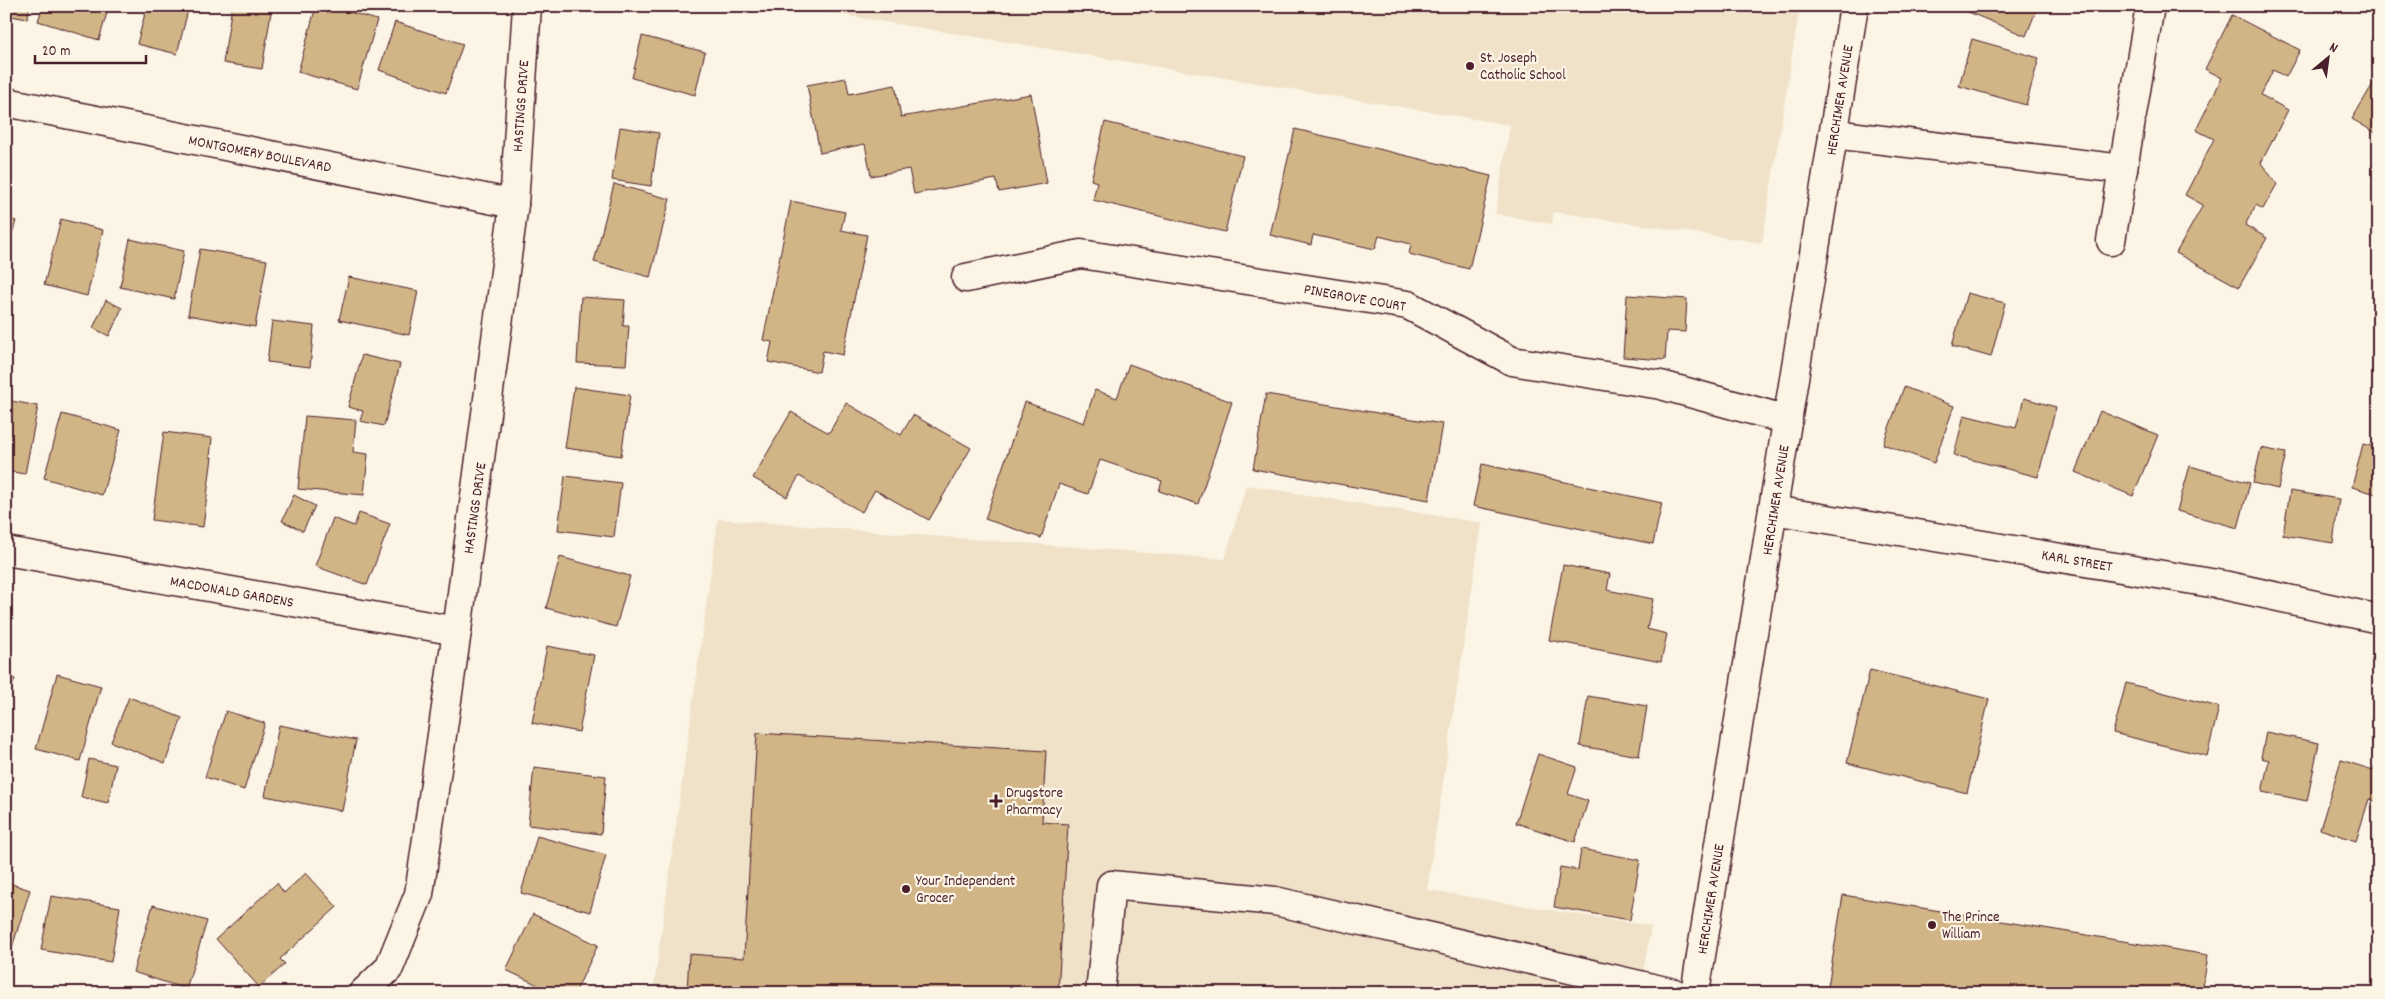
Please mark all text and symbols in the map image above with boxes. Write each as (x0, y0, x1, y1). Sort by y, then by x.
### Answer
scale bar (35, 32, 146, 64)
north arrow (2302, 32, 2352, 82)
text: N (2325, 38, 2341, 59)
text: 20 m (42, 41, 70, 63)
street label: HERCHIMER AVENUE (1821, 43, 1861, 157)
place label: St. Joseph Catholic School (1480, 48, 1566, 87)
street label: HASTINGS DRIVE (508, 59, 536, 153)
marker: St. Joseph Catholic School (1464, 60, 1476, 72)
street label: MONTGOMERY BOULEVARD (186, 130, 333, 180)
street label: PINEGROVE COURT (1302, 279, 1407, 319)
street label: HERCHIMER AVENUE (1757, 443, 1797, 557)
street label: HASTINGS DRIVE (459, 461, 493, 555)
street label: KARL STREET (2040, 545, 2114, 579)
street label: MACDONALD GARDENS (168, 571, 295, 615)
place label: Drugstore Pharmacy (1006, 783, 1063, 822)
marker: Drugstore Pharmacy (990, 795, 1002, 807)
street label: HERCHIMER AVENUE (1692, 842, 1732, 956)
place label: Your Independent Grocer (916, 871, 1016, 910)
marker: Your Independent Grocer (900, 883, 912, 895)
place label: The Prince William (1942, 907, 2000, 946)
marker: The Prince William (1926, 919, 1938, 931)

